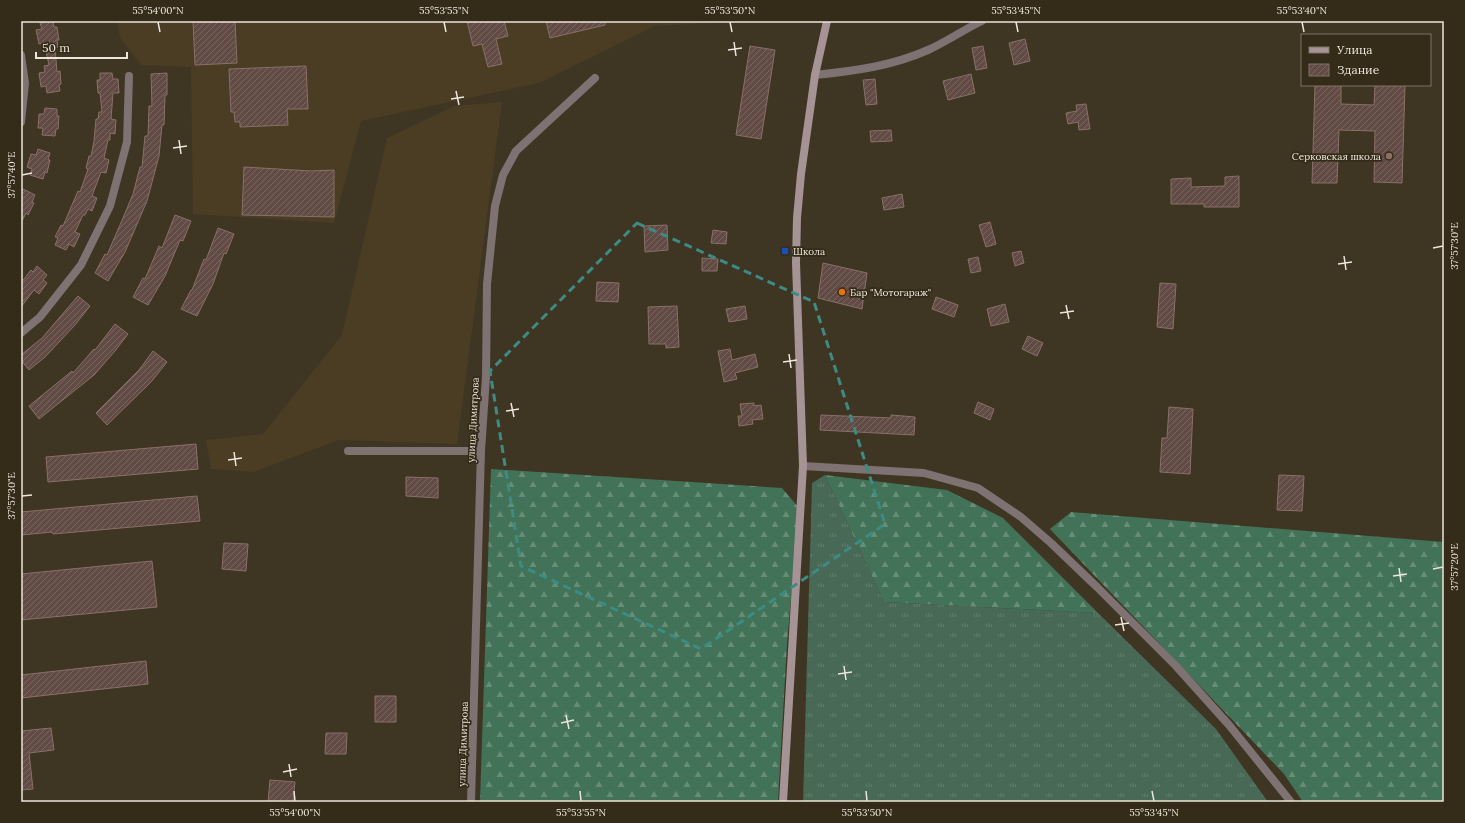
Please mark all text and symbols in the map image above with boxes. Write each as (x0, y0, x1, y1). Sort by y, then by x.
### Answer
text: 55°54'00"N (132, 4, 184, 17)
text: 55°53'55"N (419, 4, 469, 17)
text: 55°53'50"N (705, 4, 756, 17)
text: 55°53'45"N (991, 4, 1041, 17)
text: 55°53'40"N (1277, 4, 1328, 17)
scale bar (36, 34, 127, 60)
legend (1301, 34, 1431, 86)
text: 50 m (42, 40, 70, 55)
text: Улица (1336, 42, 1373, 57)
text: Здание (1337, 62, 1380, 77)
place label: Серковская школа (1292, 150, 1381, 163)
marker: Серковская школа (1384, 151, 1394, 161)
text: 37°57'40"E (5, 152, 18, 198)
text: 37°57'30"E (1448, 222, 1461, 270)
place label: Школа (793, 245, 825, 258)
marker: Школа (780, 246, 790, 256)
place label: Бар "Мотогараж" (850, 286, 931, 299)
marker: Бар "Мотогараж" (837, 287, 847, 297)
street label: улица Димитрова (464, 377, 482, 463)
text: 37°57'30"E (5, 472, 18, 520)
text: 37°57'20"E (1448, 543, 1461, 591)
street label: улица Димитрова (455, 701, 471, 787)
text: 55°54'00"N (269, 806, 321, 819)
text: 55°53'55"N (556, 806, 606, 819)
text: 55°53'50"N (842, 806, 893, 819)
text: 55°53'45"N (1129, 806, 1179, 819)

